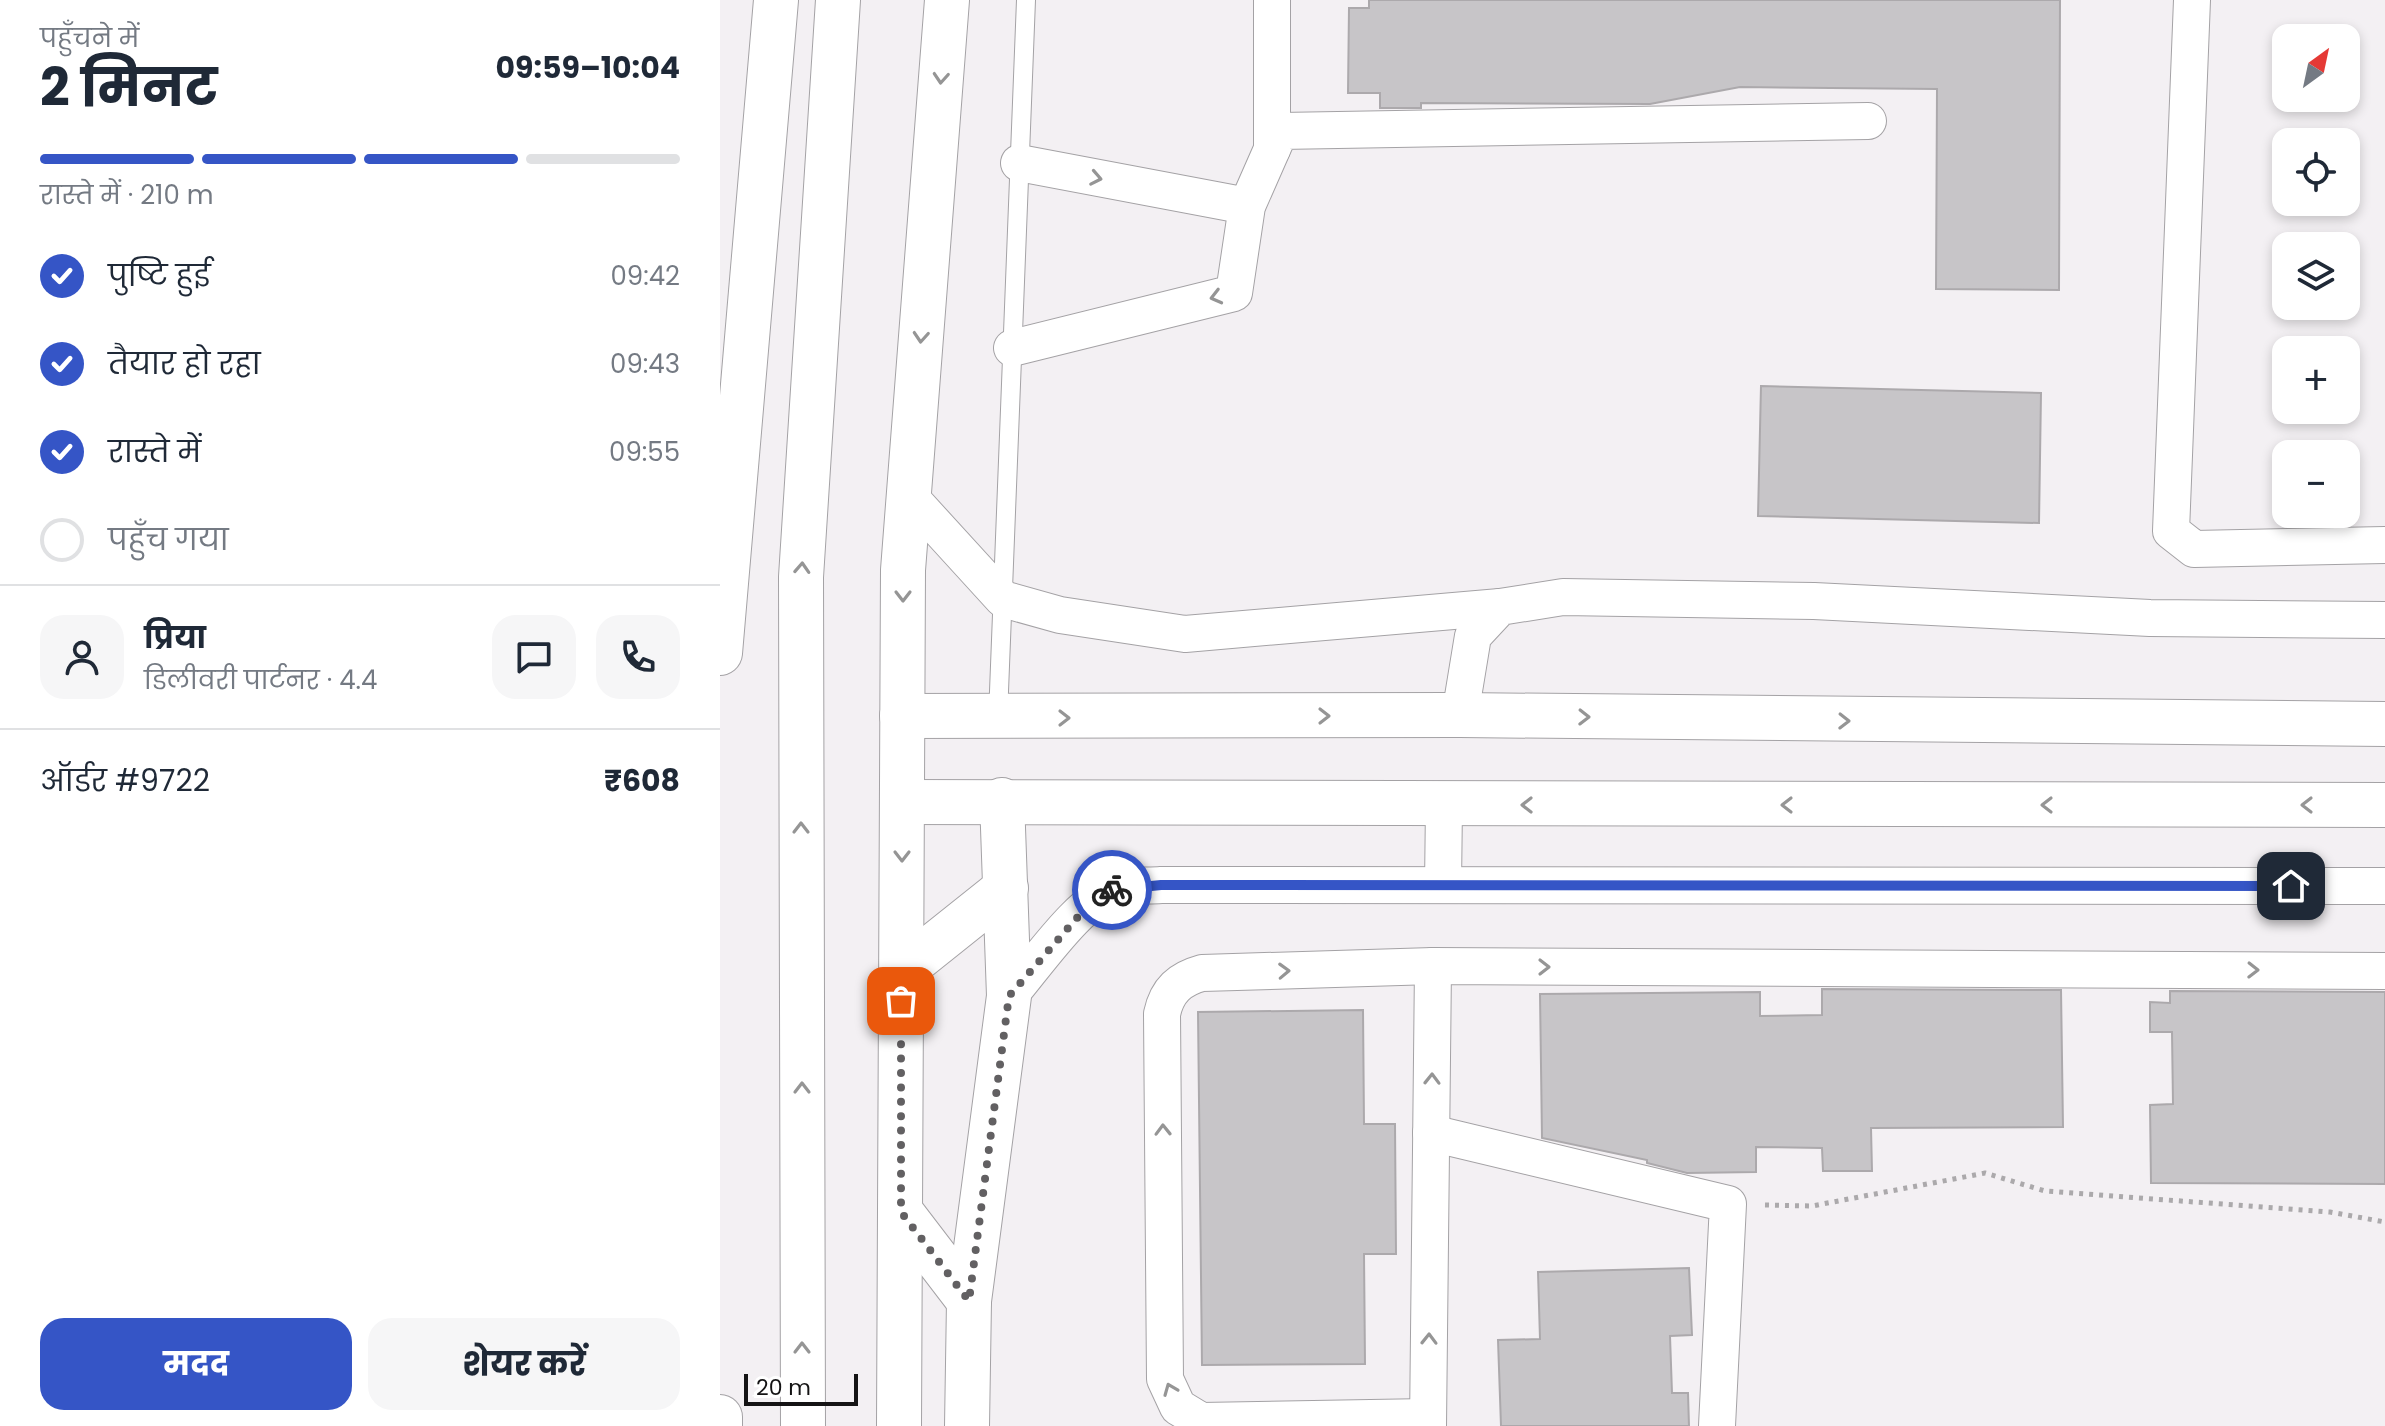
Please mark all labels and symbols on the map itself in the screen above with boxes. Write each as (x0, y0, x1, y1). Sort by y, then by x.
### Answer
north arrow (2272, 24, 2360, 112)
one-way arrow (933, 72, 950, 85)
one-way arrow (1089, 168, 1103, 185)
one-way arrow (1209, 288, 1223, 305)
one-way arrow (913, 331, 930, 344)
one-way arrow (793, 561, 810, 574)
one-way arrow (894, 590, 912, 603)
one-way arrow (1318, 707, 1331, 725)
one-way arrow (1578, 708, 1591, 726)
one-way arrow (1058, 709, 1071, 727)
one-way arrow (1838, 712, 1851, 730)
one-way arrow (1520, 796, 1533, 814)
one-way arrow (1780, 796, 1793, 814)
one-way arrow (2040, 796, 2053, 814)
one-way arrow (2300, 796, 2313, 814)
one-way arrow (792, 821, 810, 834)
one-way arrow (893, 850, 911, 863)
courier (1072, 850, 1152, 930)
pin (2257, 852, 2325, 920)
one-way arrow (1538, 958, 1551, 976)
one-way arrow (2247, 961, 2260, 978)
one-way arrow (1278, 962, 1291, 979)
pin (867, 967, 935, 1035)
one-way arrow (1423, 1072, 1440, 1085)
one-way arrow (793, 1081, 811, 1094)
one-way arrow (1154, 1123, 1172, 1136)
one-way arrow (1420, 1332, 1438, 1345)
one-way arrow (793, 1341, 811, 1354)
scale bar (744, 1370, 858, 1406)
one-way arrow (1164, 1383, 1180, 1397)

